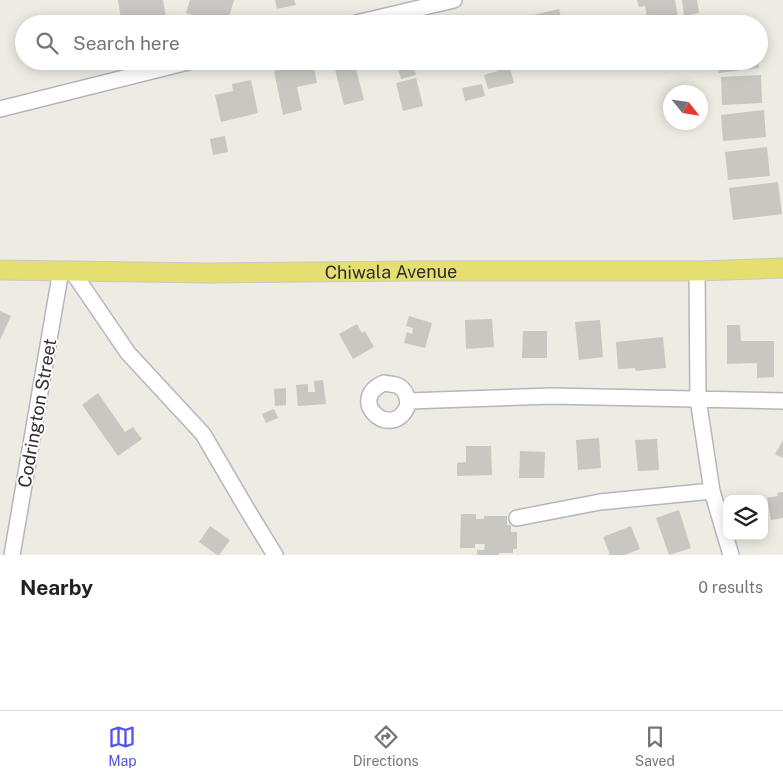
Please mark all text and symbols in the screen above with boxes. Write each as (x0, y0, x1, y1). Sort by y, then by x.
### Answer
search box (15, 15, 768, 70)
icon: search (33, 29, 61, 57)
text: Search here (73, 32, 180, 54)
north arrow (663, 85, 708, 130)
street label: Chiwala Avenue (325, 260, 457, 282)
street label: Codrington Street (14, 337, 60, 489)
map controls (723, 495, 768, 540)
button: layers (723, 495, 768, 540)
text: Nearby (20, 575, 93, 600)
text: 0 results (698, 578, 763, 597)
tab: Map (108, 723, 137, 769)
tab: Directions (353, 723, 419, 769)
tab: Saved (635, 723, 675, 769)

